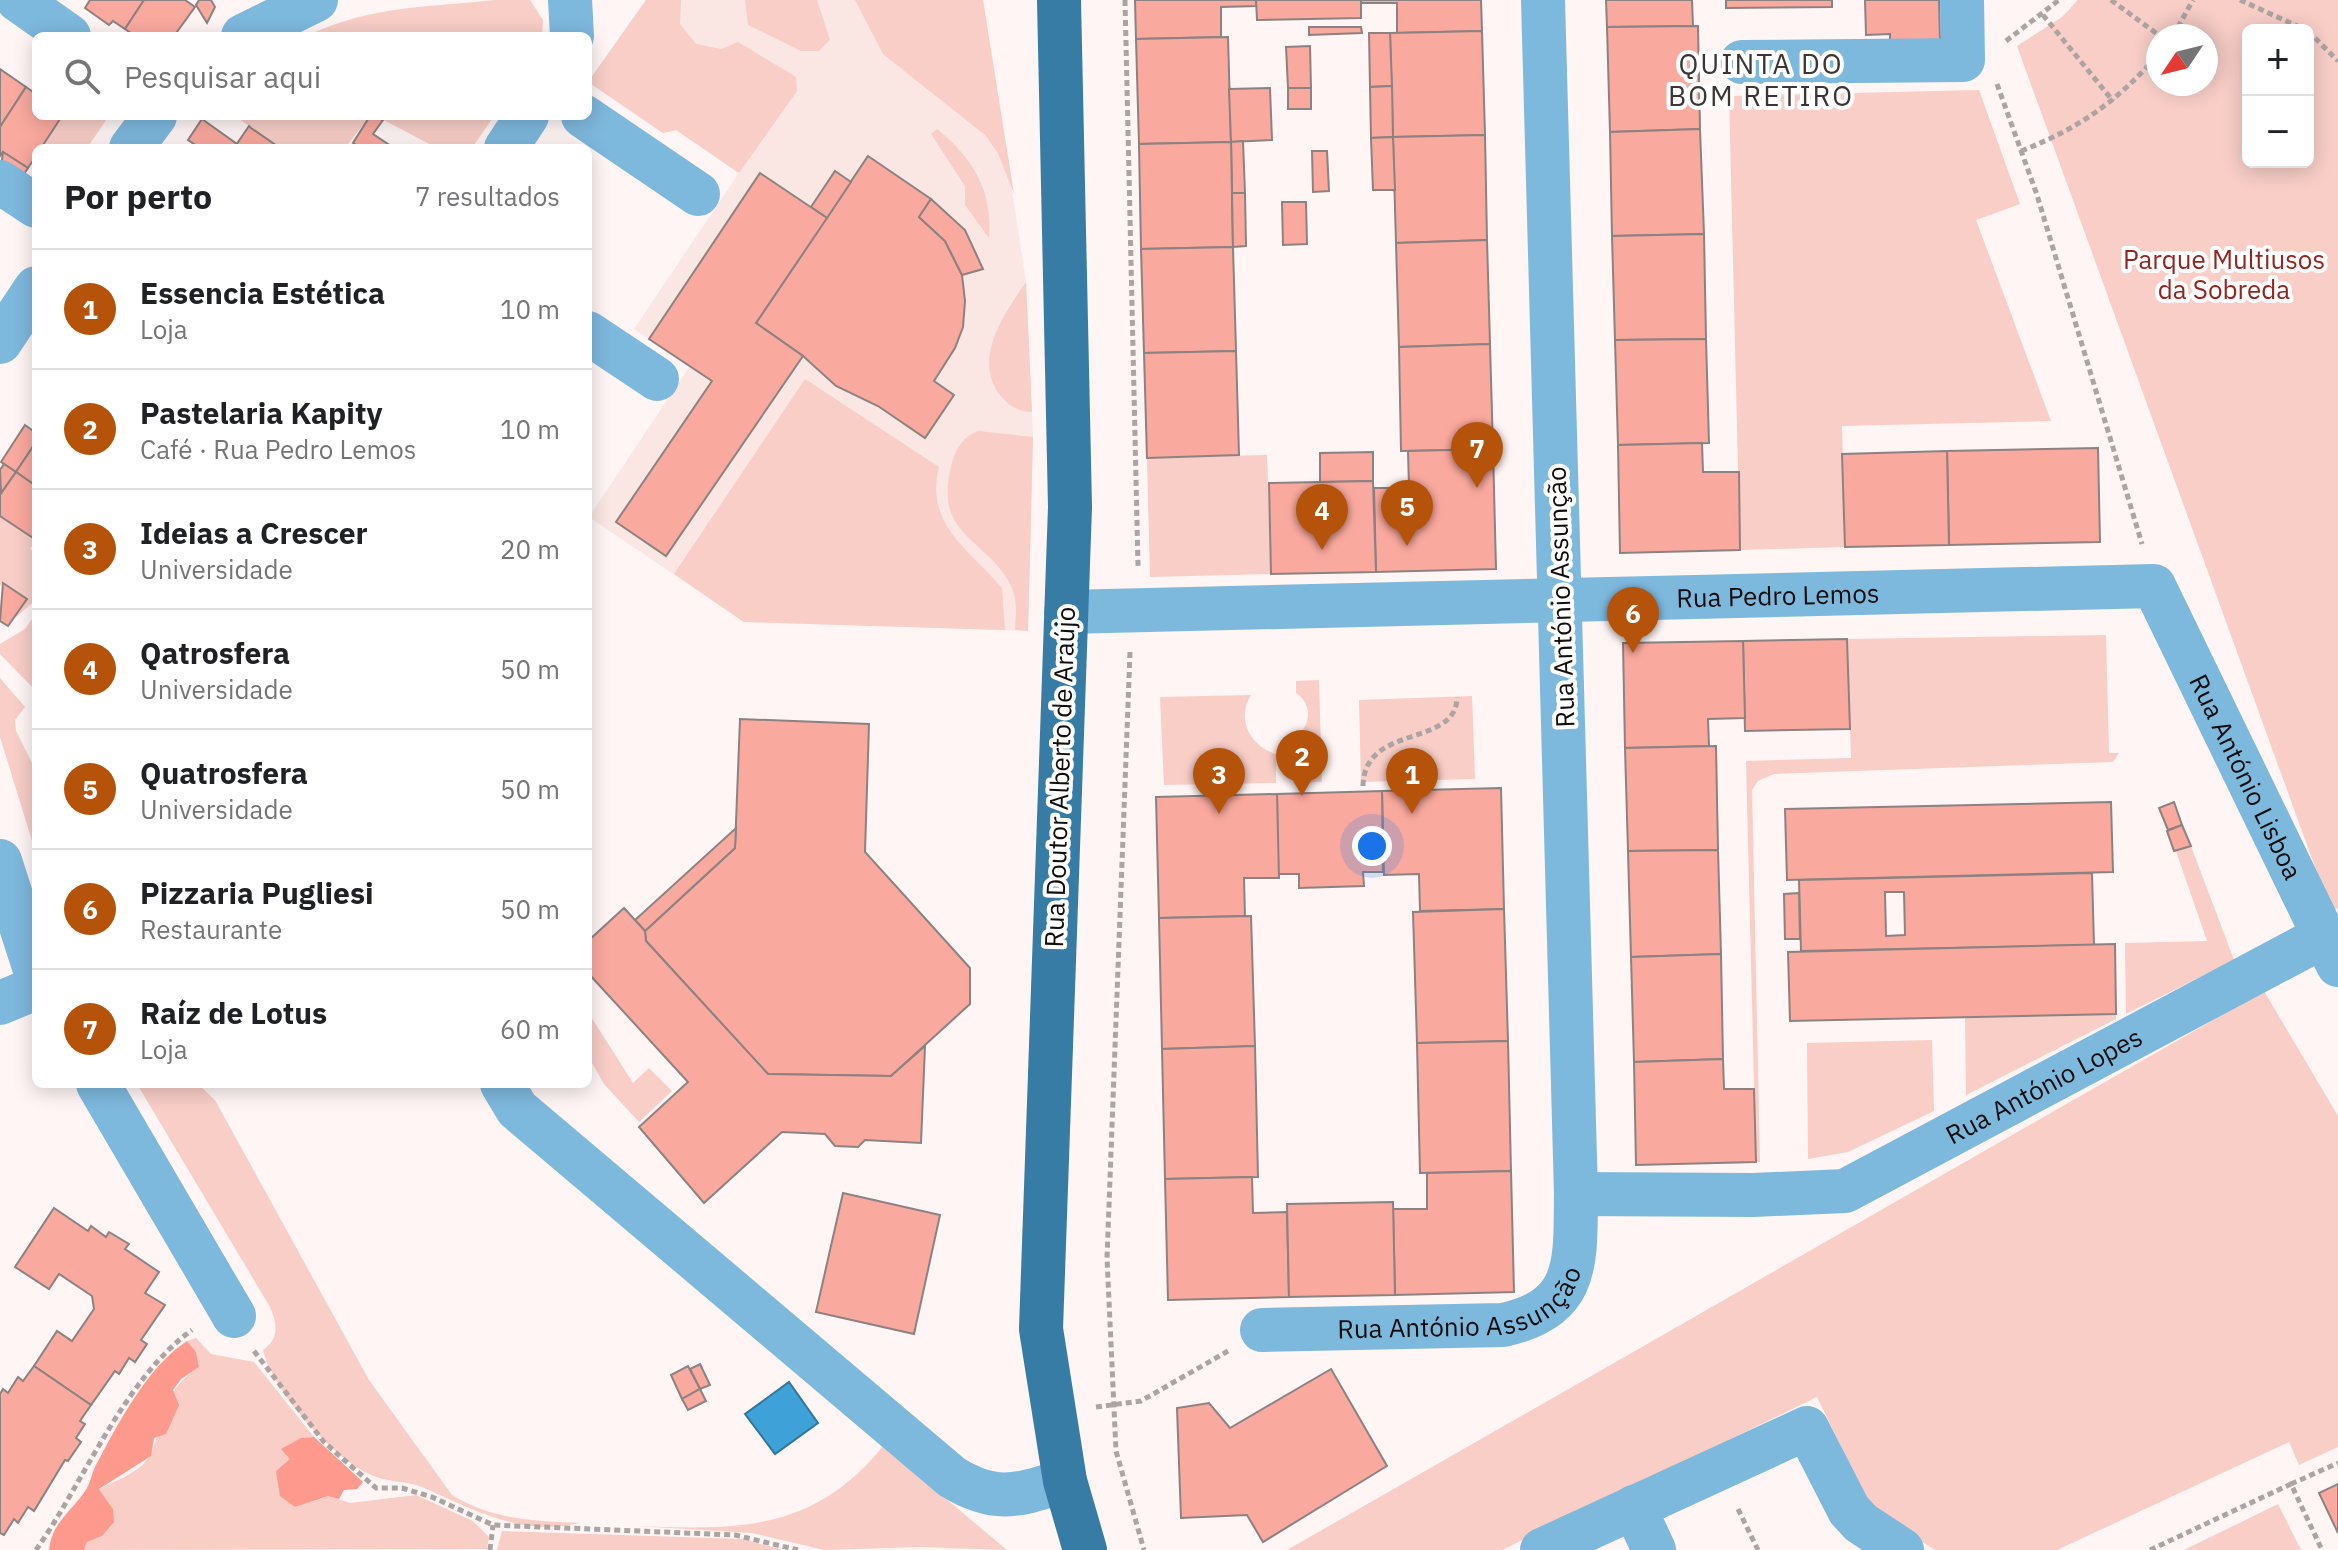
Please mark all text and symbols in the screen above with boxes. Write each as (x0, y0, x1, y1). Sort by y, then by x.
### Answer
north arrow (2146, 24, 2218, 96)
map controls (2242, 24, 2314, 168)
button: + (2242, 24, 2314, 96)
search box (32, 32, 592, 120)
district label: QUINTA DO BOM RETIRO (1668, 45, 1854, 114)
icon: search (60, 54, 104, 98)
text: Pesquisar aqui (124, 57, 321, 96)
button: − (2242, 96, 2314, 168)
text: Por perto (64, 174, 212, 218)
text: 7 resultados (415, 179, 560, 213)
park label: Parque Multiusos da Sobreda (2123, 242, 2325, 306)
text: Essencia Estética (140, 273, 385, 312)
text: 1 (82, 292, 98, 326)
text: 10 m (500, 292, 560, 326)
text: Loja (140, 312, 188, 346)
text: Pastelaria Kapity (140, 393, 382, 432)
text: 2 (82, 412, 98, 446)
text: 10 m (500, 412, 560, 446)
pin: 7 (1451, 422, 1503, 488)
text: Café · Rua Pedro Lemos (140, 432, 416, 466)
street label: Rua António Assunção (1538, 466, 1582, 728)
pin: 5 (1381, 480, 1433, 546)
pin: 4 (1296, 484, 1348, 550)
text: Ideias a Crescer (140, 513, 368, 552)
text: 3 (82, 532, 98, 566)
text: 20 m (500, 532, 560, 566)
text: Universidade (140, 552, 293, 586)
street label: Rua Pedro Lemos (1676, 576, 1880, 614)
pin: 6 (1607, 587, 1659, 653)
street label: Rua Doutor Alberto de Araújo (1036, 606, 1082, 948)
text: Qatrosfera (140, 633, 290, 672)
text: 4 (82, 652, 98, 686)
text: 50 m (500, 652, 560, 686)
street label: Rua António Lisboa (2182, 668, 2311, 885)
text: Universidade (140, 672, 293, 706)
pin: 2 (1276, 730, 1328, 796)
pin: 3 (1193, 748, 1245, 814)
pin: 1 (1386, 748, 1438, 814)
text: Quatrosfera (140, 753, 308, 792)
text: 5 (82, 772, 98, 806)
text: 50 m (500, 772, 560, 806)
text: Universidade (140, 792, 293, 826)
your location (1352, 826, 1392, 866)
text: Pizzaria Pugliesi (140, 873, 374, 912)
text: 6 (82, 892, 98, 926)
text: 50 m (500, 892, 560, 926)
text: Restaurante (140, 912, 282, 946)
text: Raíz de Lotus (140, 993, 327, 1032)
text: 7 (82, 1012, 98, 1046)
text: 60 m (500, 1012, 560, 1046)
street label: Rua António Lopes (1939, 1019, 2148, 1152)
text: Loja (140, 1032, 188, 1066)
street label: Rua António Assunção (1337, 1262, 1588, 1345)

